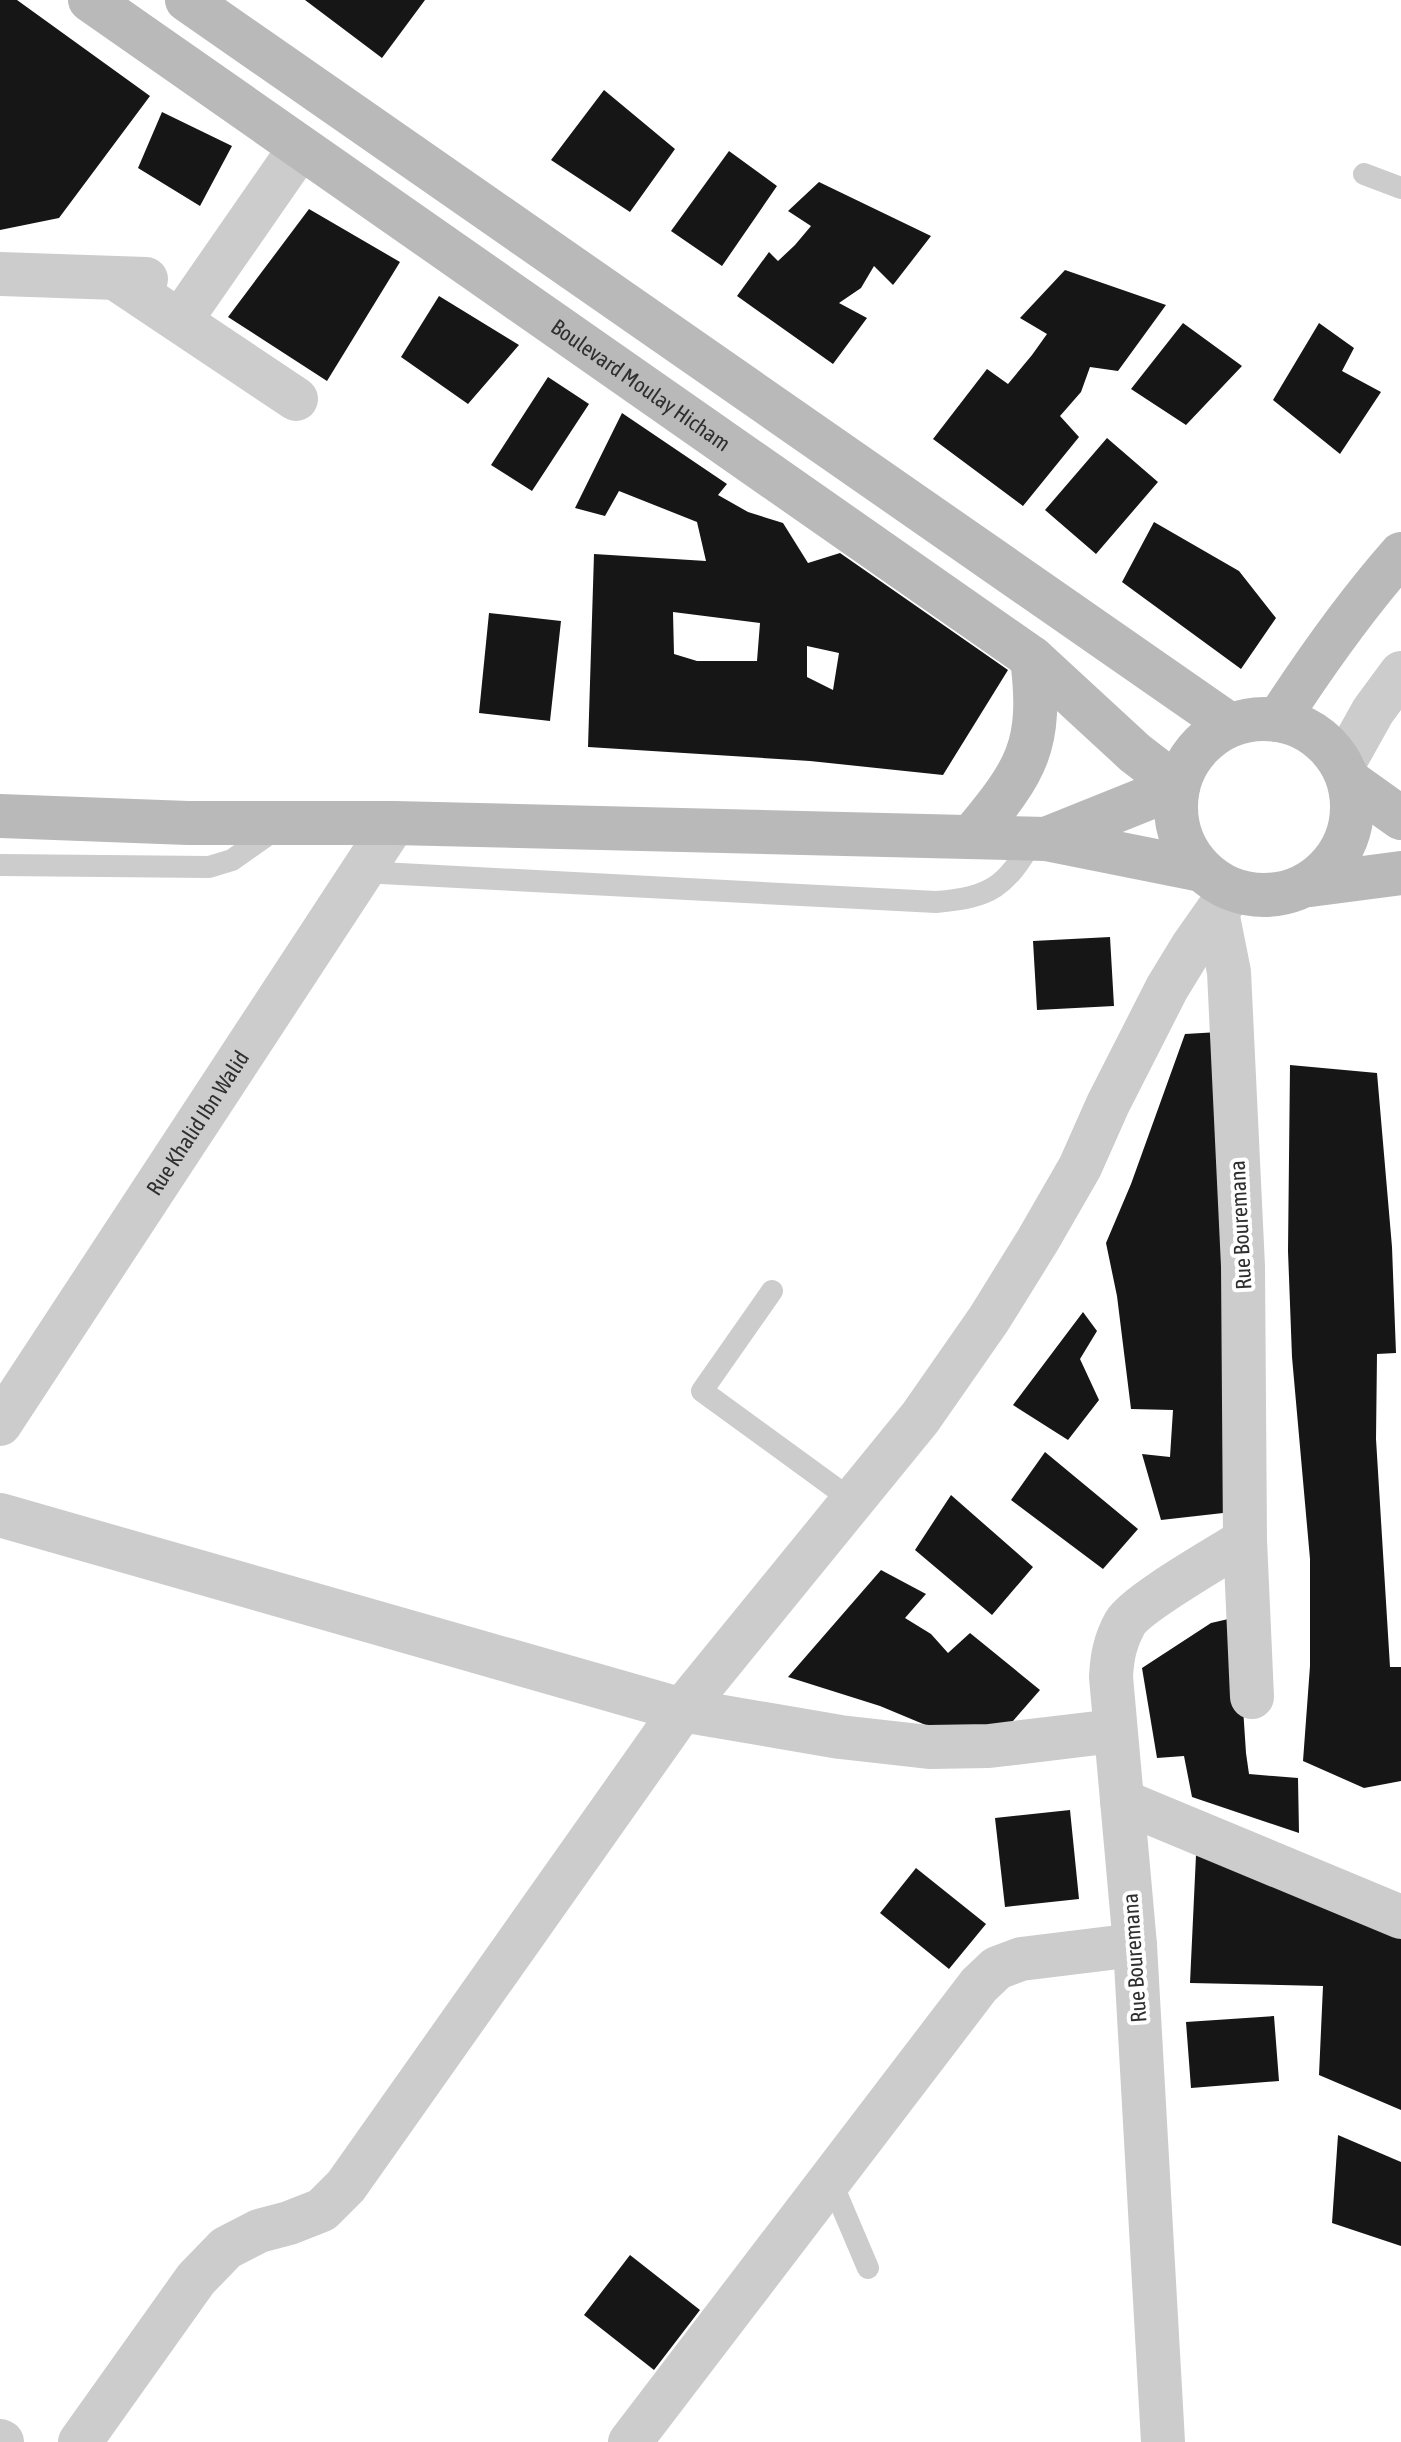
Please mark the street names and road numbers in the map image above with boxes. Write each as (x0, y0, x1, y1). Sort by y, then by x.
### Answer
street label: Boulevard Moulay Hicham (546, 313, 735, 456)
street label: Rue Khalid Ibn Walid (141, 1046, 254, 1200)
street label: Rue Bouremana (1224, 1160, 1256, 1290)
street label: Rue Bouremana (1117, 1893, 1151, 2023)

